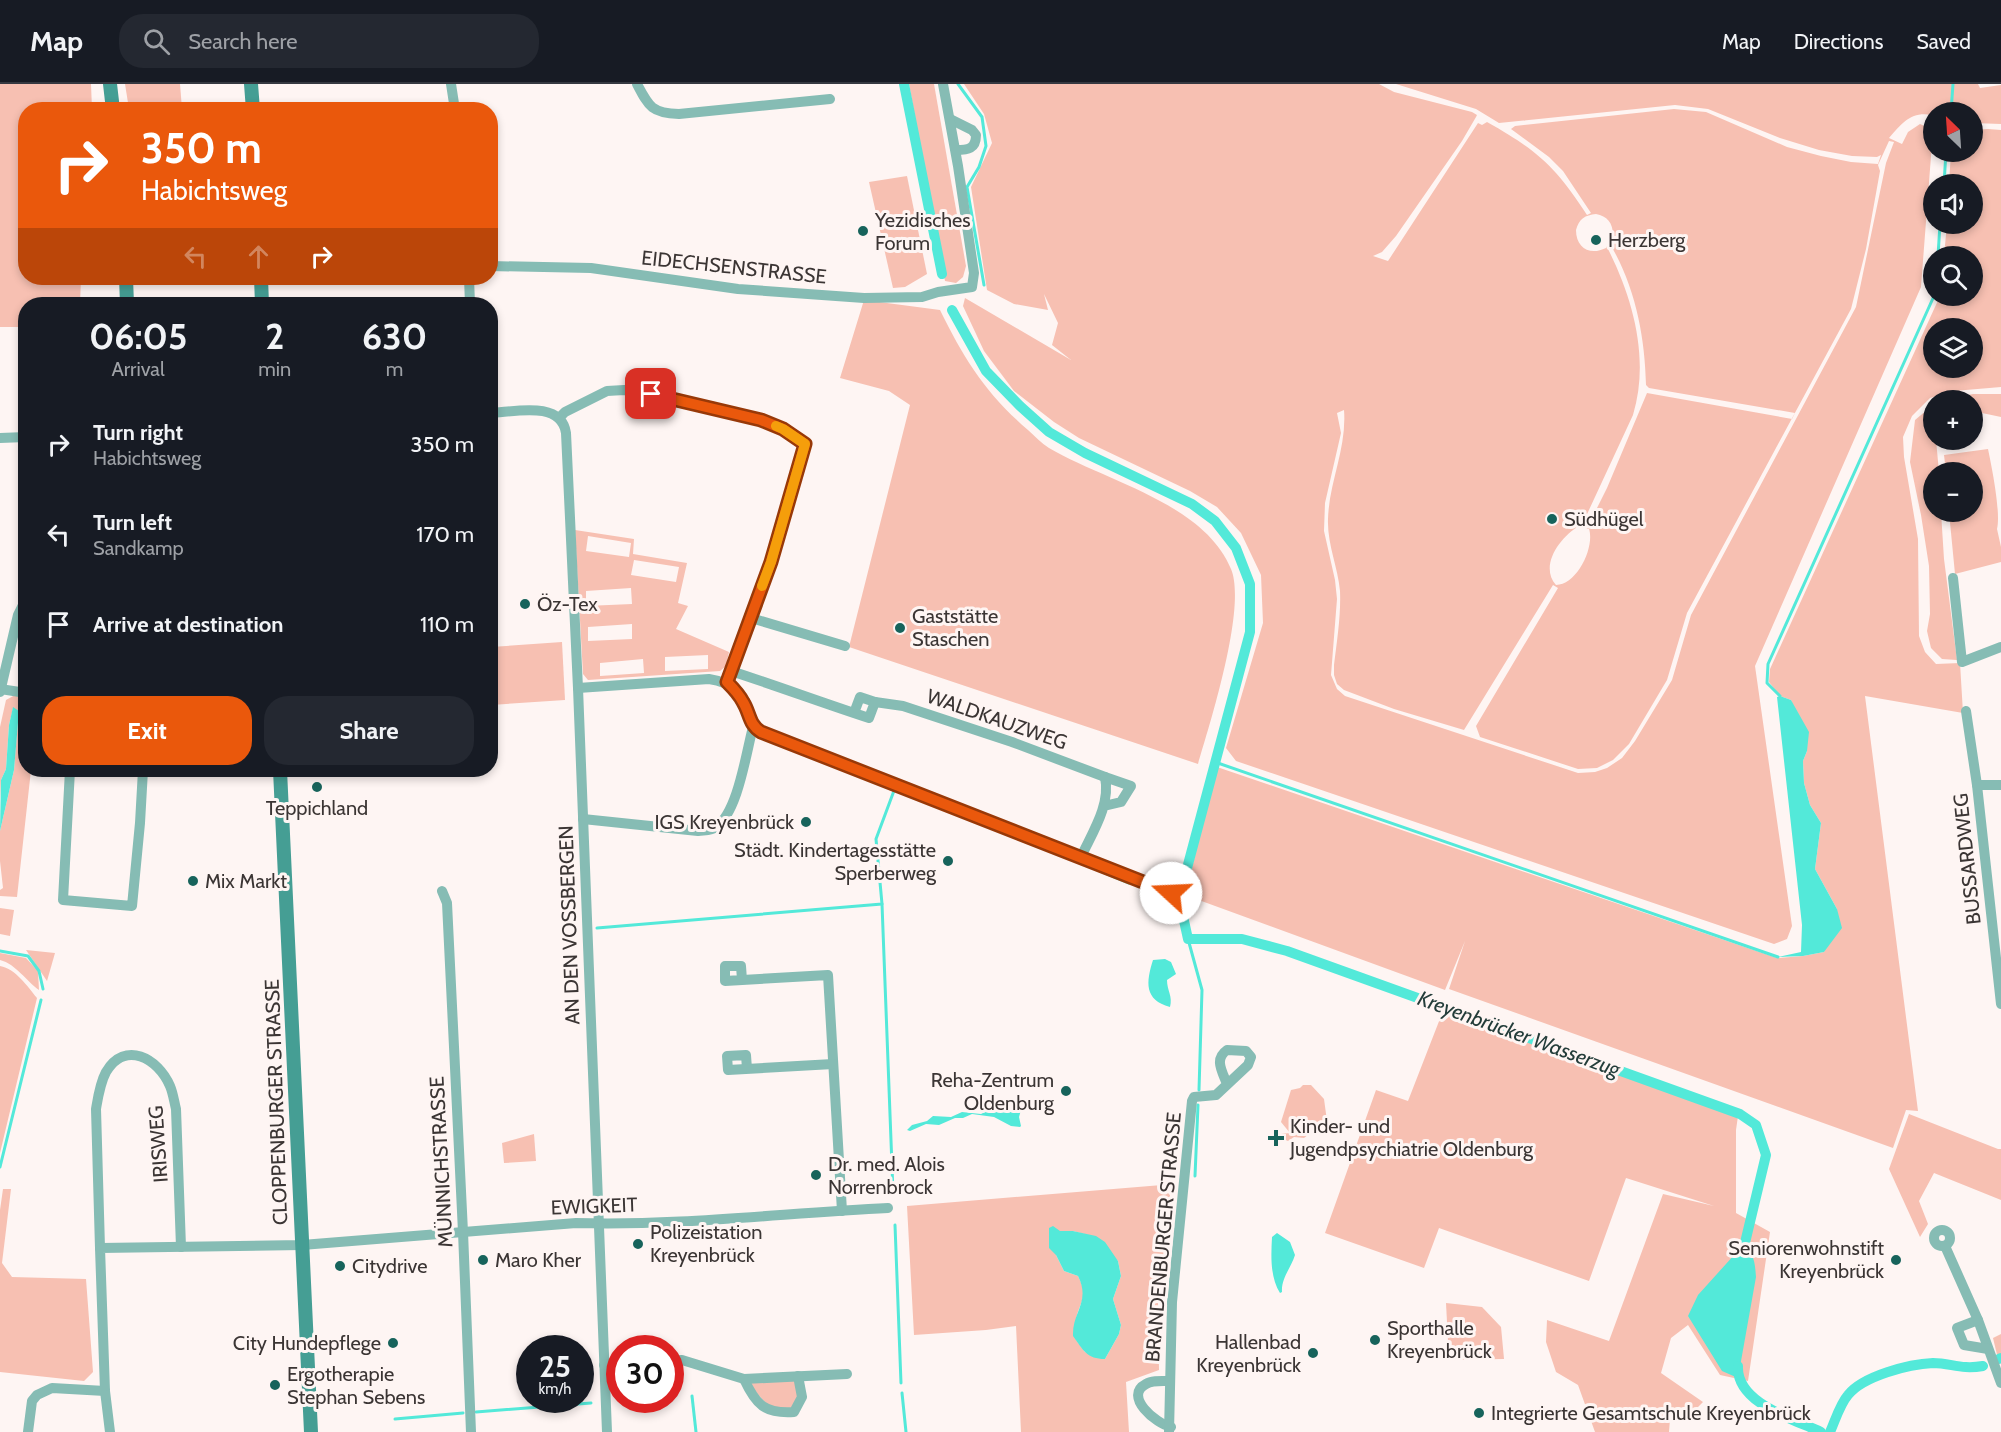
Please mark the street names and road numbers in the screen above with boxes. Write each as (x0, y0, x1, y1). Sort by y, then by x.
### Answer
street label: EIDECHSENSTRASSE (640, 245, 828, 289)
street label: WALDKAUZWEG (924, 684, 1070, 754)
street label: BUSSARDWEG (1948, 792, 1986, 926)
street label: AN DEN VOSSBERGEN (554, 825, 584, 1025)
street label: CLOPPENBURGER STRASSE (260, 979, 292, 1225)
street label: MÜNNICHSTRASSE (425, 1076, 457, 1248)
street label: IRISWEG (143, 1105, 173, 1183)
street label: BRANDENBURGER STRASSE (1140, 1111, 1186, 1363)
street label: EWIGKEIT (550, 1192, 638, 1220)

